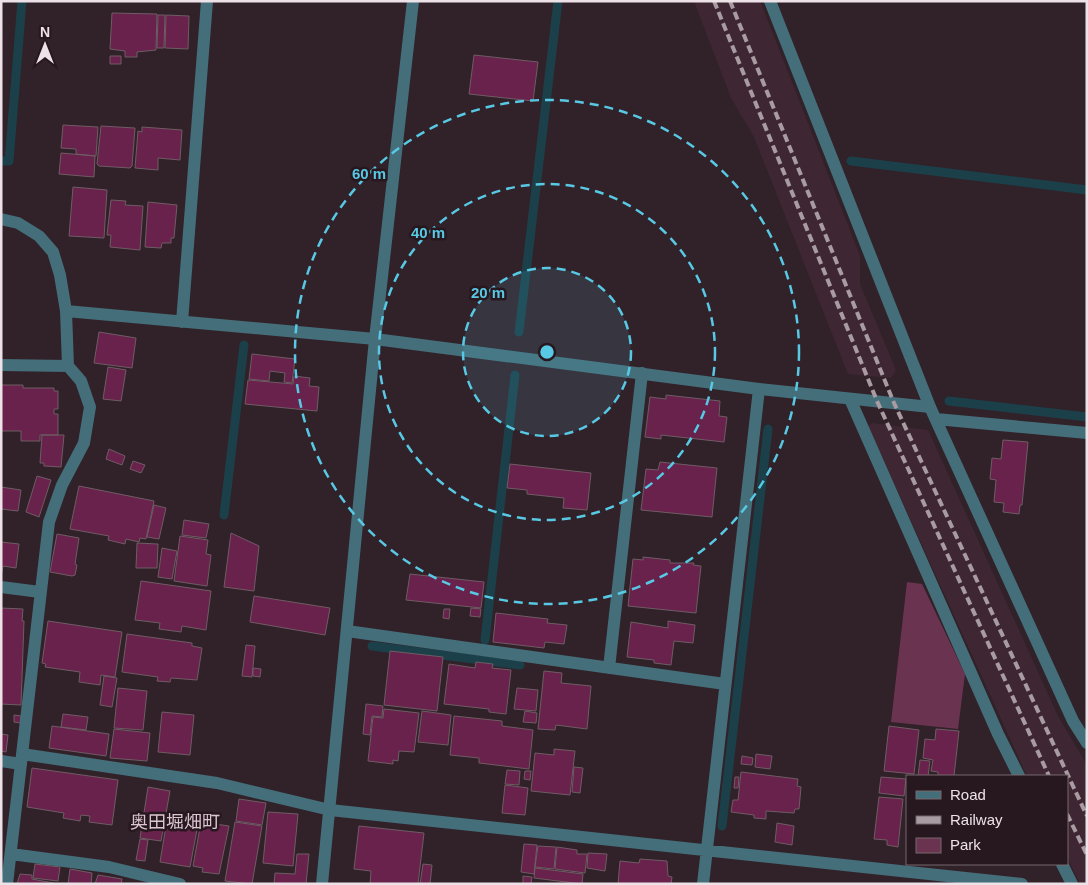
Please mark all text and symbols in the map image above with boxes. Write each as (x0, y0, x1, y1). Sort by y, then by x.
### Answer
north arrow (20, 20, 70, 70)
text: N (40, 24, 50, 40)
text: 60 m (352, 165, 386, 182)
text: 40 m (411, 224, 445, 241)
text: 20 m (471, 284, 505, 301)
centre of rings (538, 343, 556, 361)
legend (906, 775, 1068, 865)
text: Road (950, 786, 986, 803)
text: Railway (950, 811, 1003, 828)
district label: 奥田堀畑町 (130, 812, 220, 832)
text: Park (950, 836, 981, 853)

